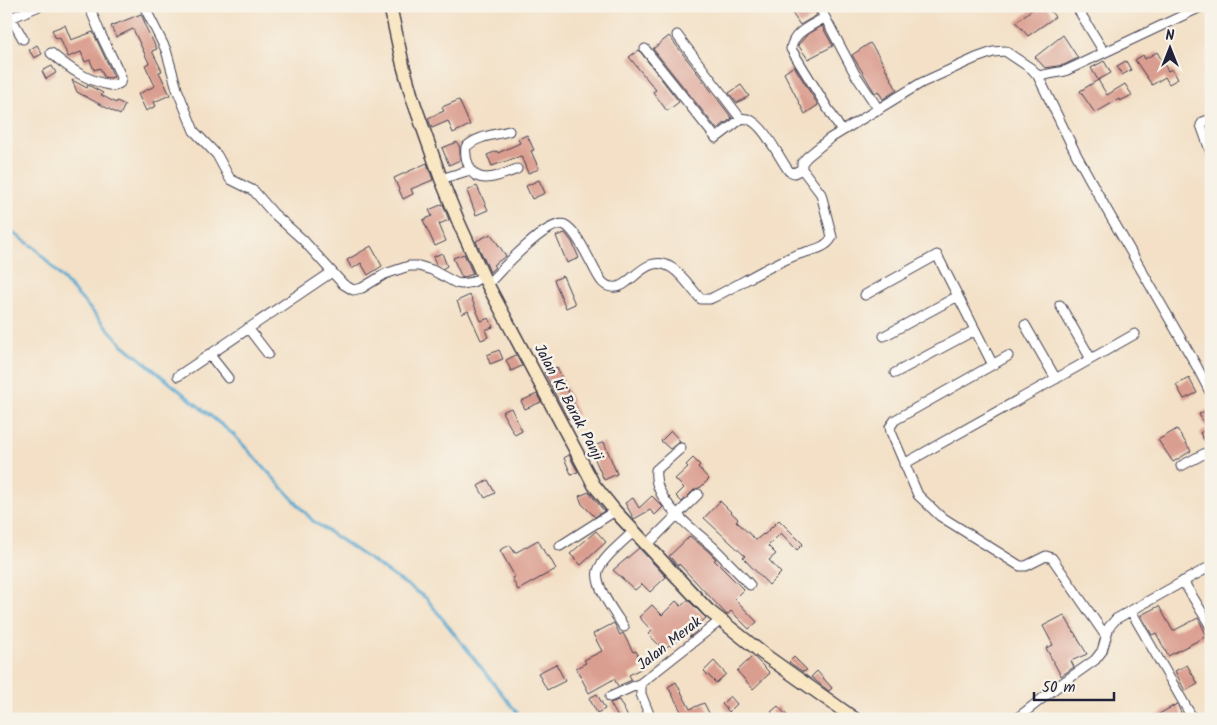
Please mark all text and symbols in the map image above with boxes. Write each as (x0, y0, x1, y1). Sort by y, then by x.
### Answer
north arrow (1144, 22, 1194, 72)
text: N (1166, 25, 1175, 47)
street label: Jalan Ki Barak Panji (527, 340, 610, 467)
street label: Jalan Merak (632, 610, 708, 677)
scale bar (1034, 670, 1114, 702)
text: 50 m (1042, 676, 1076, 700)

